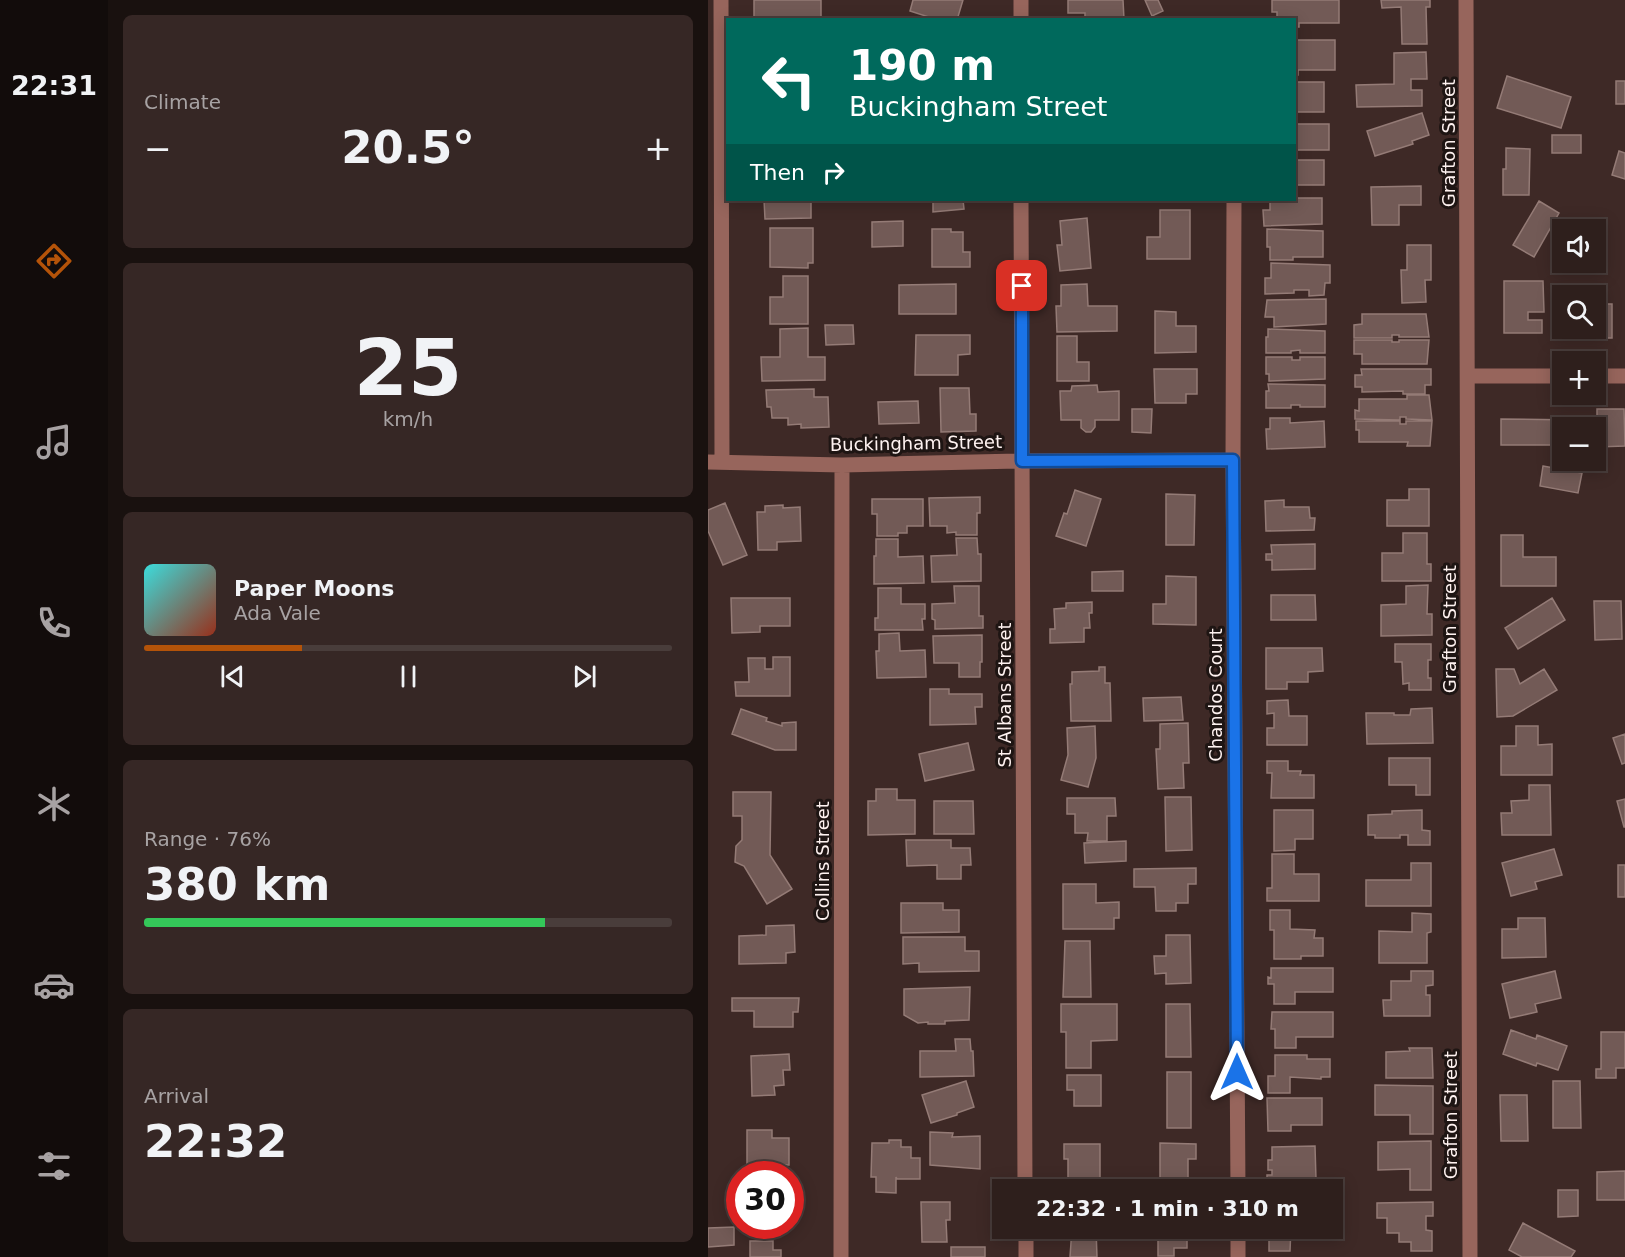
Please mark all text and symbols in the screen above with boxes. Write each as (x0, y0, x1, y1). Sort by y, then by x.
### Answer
text: 190 m (849, 41, 995, 90)
icon: left (750, 42, 828, 120)
text: 22:31 (11, 70, 97, 101)
street label: Grafton Street (1438, 79, 1459, 207)
text: Climate (144, 90, 221, 114)
text: Buckingham Street (849, 91, 1107, 122)
text: 20.5° (341, 121, 475, 174)
text: − (144, 129, 172, 168)
text: + (644, 129, 672, 168)
icon: right (817, 156, 850, 189)
text: Then (750, 160, 805, 185)
map controls (1552, 219, 1606, 471)
button: sound (1552, 219, 1606, 273)
icon: directions (33, 240, 75, 282)
pin (996, 260, 1047, 311)
icon: arrive (1005, 269, 1038, 302)
button: search (1552, 285, 1606, 339)
text: 25 (354, 323, 462, 413)
button: + (1552, 351, 1606, 405)
text: km/h (383, 407, 433, 431)
button: − (1552, 417, 1606, 471)
icon: music (33, 421, 75, 463)
street label: Buckingham Street (830, 431, 1002, 455)
street label: Grafton Street (1439, 565, 1460, 693)
text: Paper Moons (234, 576, 394, 601)
text: Ada Vale (234, 601, 321, 625)
icon: phone (33, 602, 75, 644)
street label: St Albans Street (994, 622, 1015, 768)
street label: Chandos Court (1205, 628, 1226, 762)
icon: previous (216, 660, 249, 693)
icon: pause (392, 660, 425, 693)
icon: next (568, 660, 601, 693)
icon: climate (33, 783, 75, 825)
street label: Collins Street (812, 801, 833, 921)
text: Range · 76% (144, 827, 271, 851)
text: 380 km (144, 858, 330, 911)
icon: car (33, 964, 75, 1006)
position arrow (1205, 1040, 1269, 1104)
street label: Grafton Street (1440, 1051, 1461, 1179)
text: Arrival (144, 1084, 209, 1108)
text: 22:32 (144, 1115, 287, 1168)
icon: filters (33, 1145, 75, 1187)
speed limit sign: 30 (726, 1161, 804, 1239)
text: 22:32 · 1 min · 310 m (1036, 1196, 1299, 1221)

